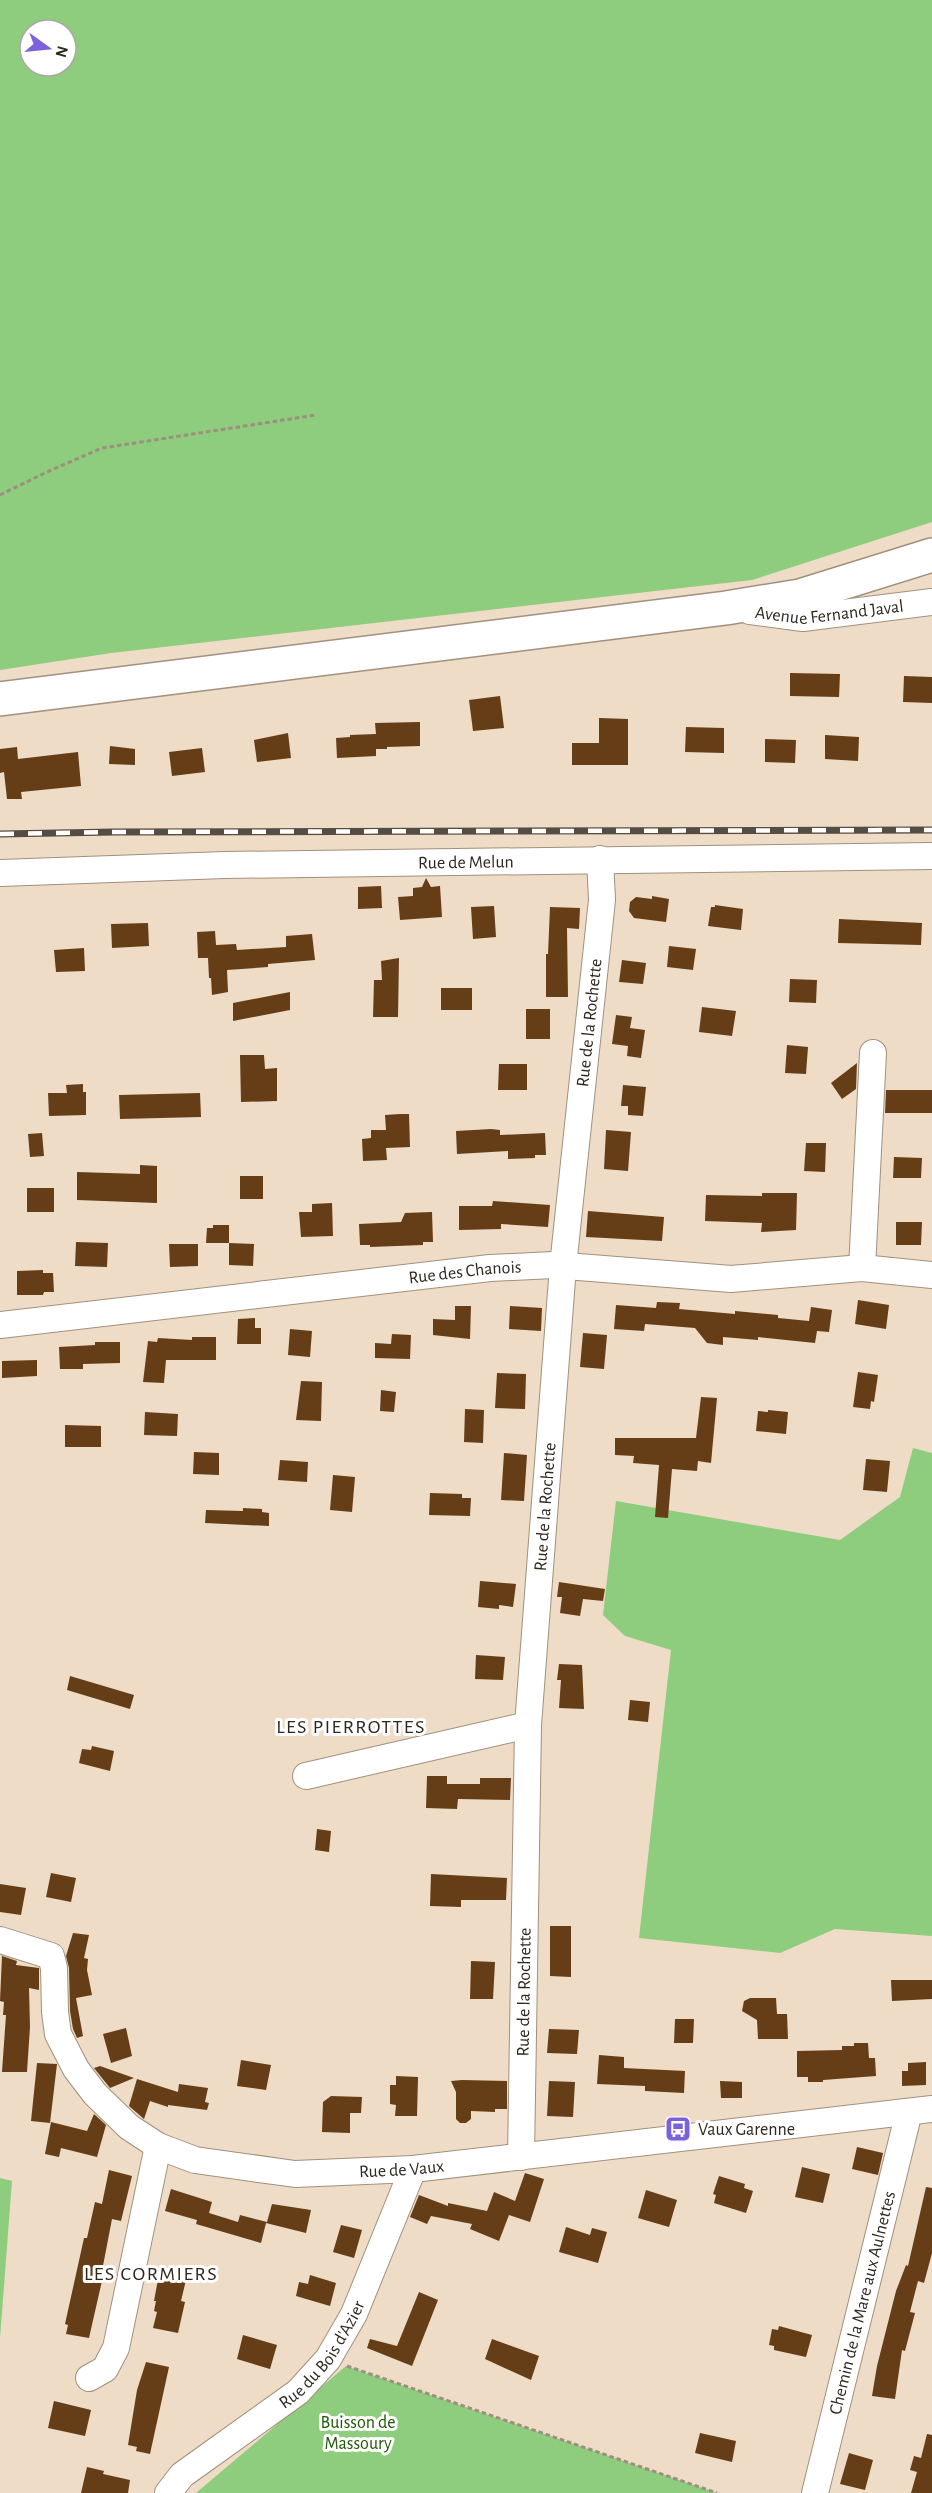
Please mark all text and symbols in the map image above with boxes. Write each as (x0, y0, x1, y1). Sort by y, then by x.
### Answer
north arrow (18, 18, 78, 78)
text: N (52, 44, 71, 59)
street label: Avenue Fernand Javal (754, 598, 905, 628)
street label: Rue de Melun (418, 853, 514, 873)
street label: Rue de la Rochette (574, 958, 606, 1088)
street label: Rue des Chanois (408, 1259, 522, 1287)
street label: Rue de la Rochette (532, 1442, 560, 1572)
district label: LES PIERROTTES (276, 1717, 426, 1737)
street label: Rue de la Rochette (515, 1927, 535, 2057)
bus stop icon: Vaux Garenne (663, 2114, 693, 2144)
place label: Vaux Garenne (698, 2121, 795, 2139)
street label: Rue de Vaux (359, 2157, 445, 2181)
street label: Chemin de la Mare aux Aulnettes (827, 2189, 899, 2417)
district label: LES CORMIERS (84, 2264, 218, 2284)
street label: Rue du Bois d'Azier (276, 2298, 369, 2412)
park label: Buisson de Massoury (320, 2414, 396, 2453)

